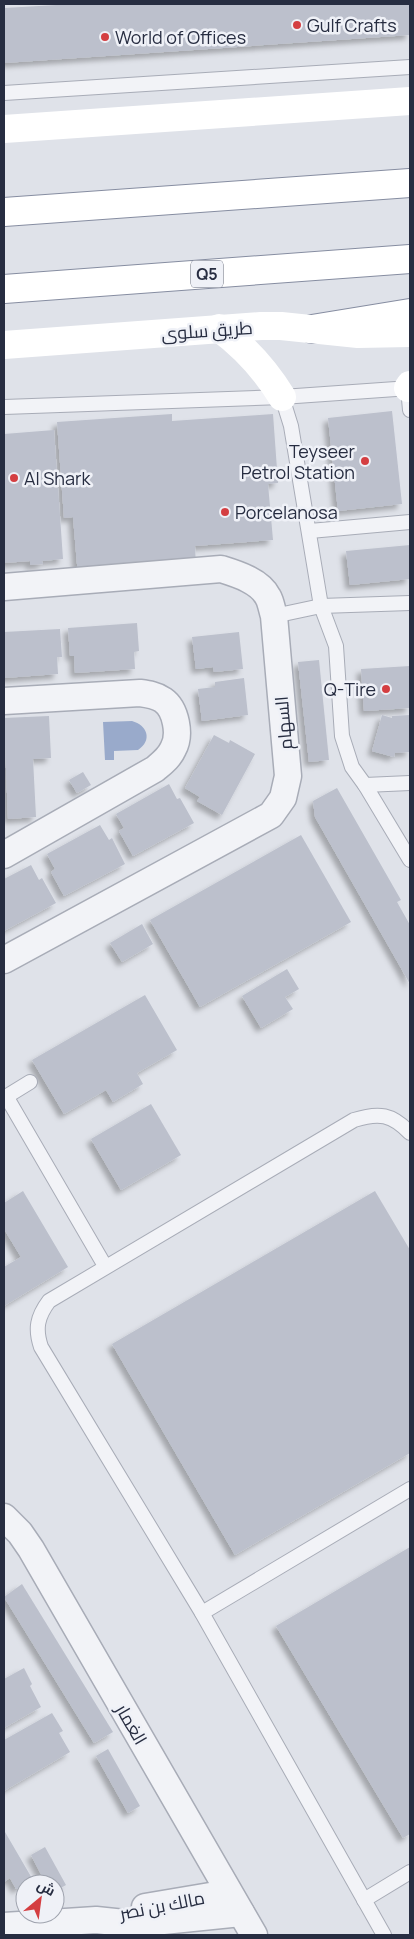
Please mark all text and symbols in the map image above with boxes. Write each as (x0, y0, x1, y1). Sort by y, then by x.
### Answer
place label: Gulf Crafts (307, 13, 397, 37)
marker: Gulf Crafts (291, 19, 303, 31)
place label: World of Offices (115, 25, 246, 49)
marker: World of Offices (99, 31, 111, 43)
road number: Q5 (191, 260, 223, 288)
street label: طريق سلوى (160, 315, 254, 346)
place label: Teyseer Petrol Station (241, 439, 356, 484)
marker: Teyseer Petrol Station (359, 455, 371, 467)
place label: Al Shark (24, 466, 91, 490)
marker: Al Shark (8, 472, 20, 484)
place label: Porcelanosa (235, 500, 338, 524)
marker: Porcelanosa (219, 506, 231, 518)
place label: Q-Tire (324, 677, 376, 701)
marker: Q-Tire (380, 683, 392, 695)
street label: السهام (269, 695, 298, 751)
street label: الغمار (110, 1698, 153, 1749)
north arrow (15, 1874, 65, 1924)
text: ش (34, 1875, 59, 1900)
street label: مالك بن نصر (116, 1885, 207, 1925)

